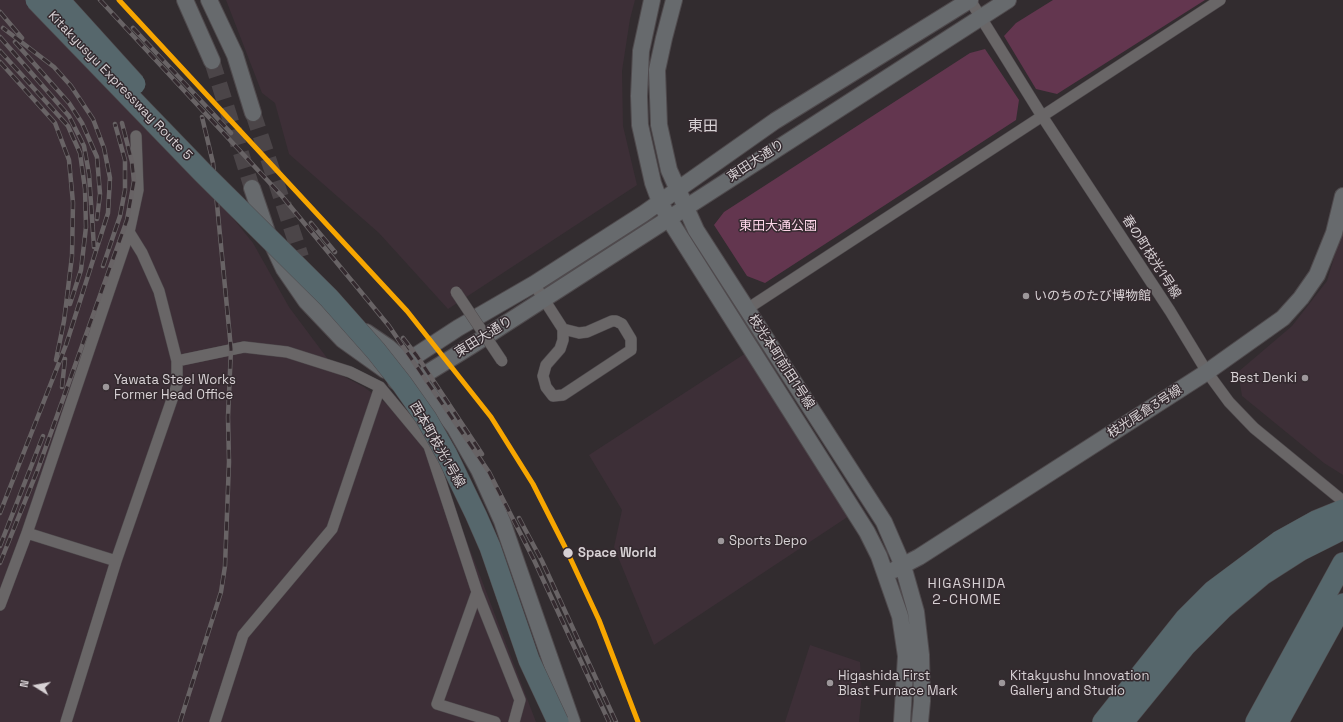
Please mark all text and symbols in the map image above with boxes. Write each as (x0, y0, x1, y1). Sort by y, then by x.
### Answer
street label: Kitakyusyu Expressway Route 5 (45, 8, 195, 164)
district label: 東田 (688, 118, 718, 136)
street label: 東田大通り (724, 137, 788, 185)
street label: 春の町枝光1号線 (1118, 212, 1184, 302)
park label: 東田大通公園 (739, 218, 817, 234)
place label: いのちのたび博物館 (1034, 288, 1151, 304)
marker: いのちのたび博物館 (1021, 291, 1031, 301)
street label: 枝光本町前田1号線 (745, 312, 817, 412)
street label: 東田大通り (452, 313, 516, 361)
place label: Best Denki (1230, 370, 1297, 386)
place label: Yawata Steel Works Former Head Office (114, 372, 236, 403)
marker: Best Denki (1300, 373, 1310, 383)
marker: Yawata Steel Works Former Head Office (101, 382, 111, 392)
street label: 枝光尾倉3号線 (1105, 382, 1185, 442)
street label: 西本町枝光1号線 (406, 399, 468, 491)
place label: Sports Depo (729, 533, 807, 549)
marker: Sports Depo (716, 536, 726, 546)
place label: Space World (578, 545, 656, 561)
marker: Space World (561, 546, 575, 560)
district label: HIGASHIDA 2-CHOME (928, 576, 1006, 608)
north arrow (16, 666, 56, 706)
place label: Higashida First Blast Furnace Mark (838, 668, 958, 699)
place label: Kitakyushu Innovation Gallery and Studio (1010, 668, 1149, 699)
marker: Higashida First Blast Furnace Mark (825, 678, 835, 688)
marker: Kitakyushu Innovation Gallery and Studio (997, 678, 1007, 688)
text: N (17, 679, 32, 689)

